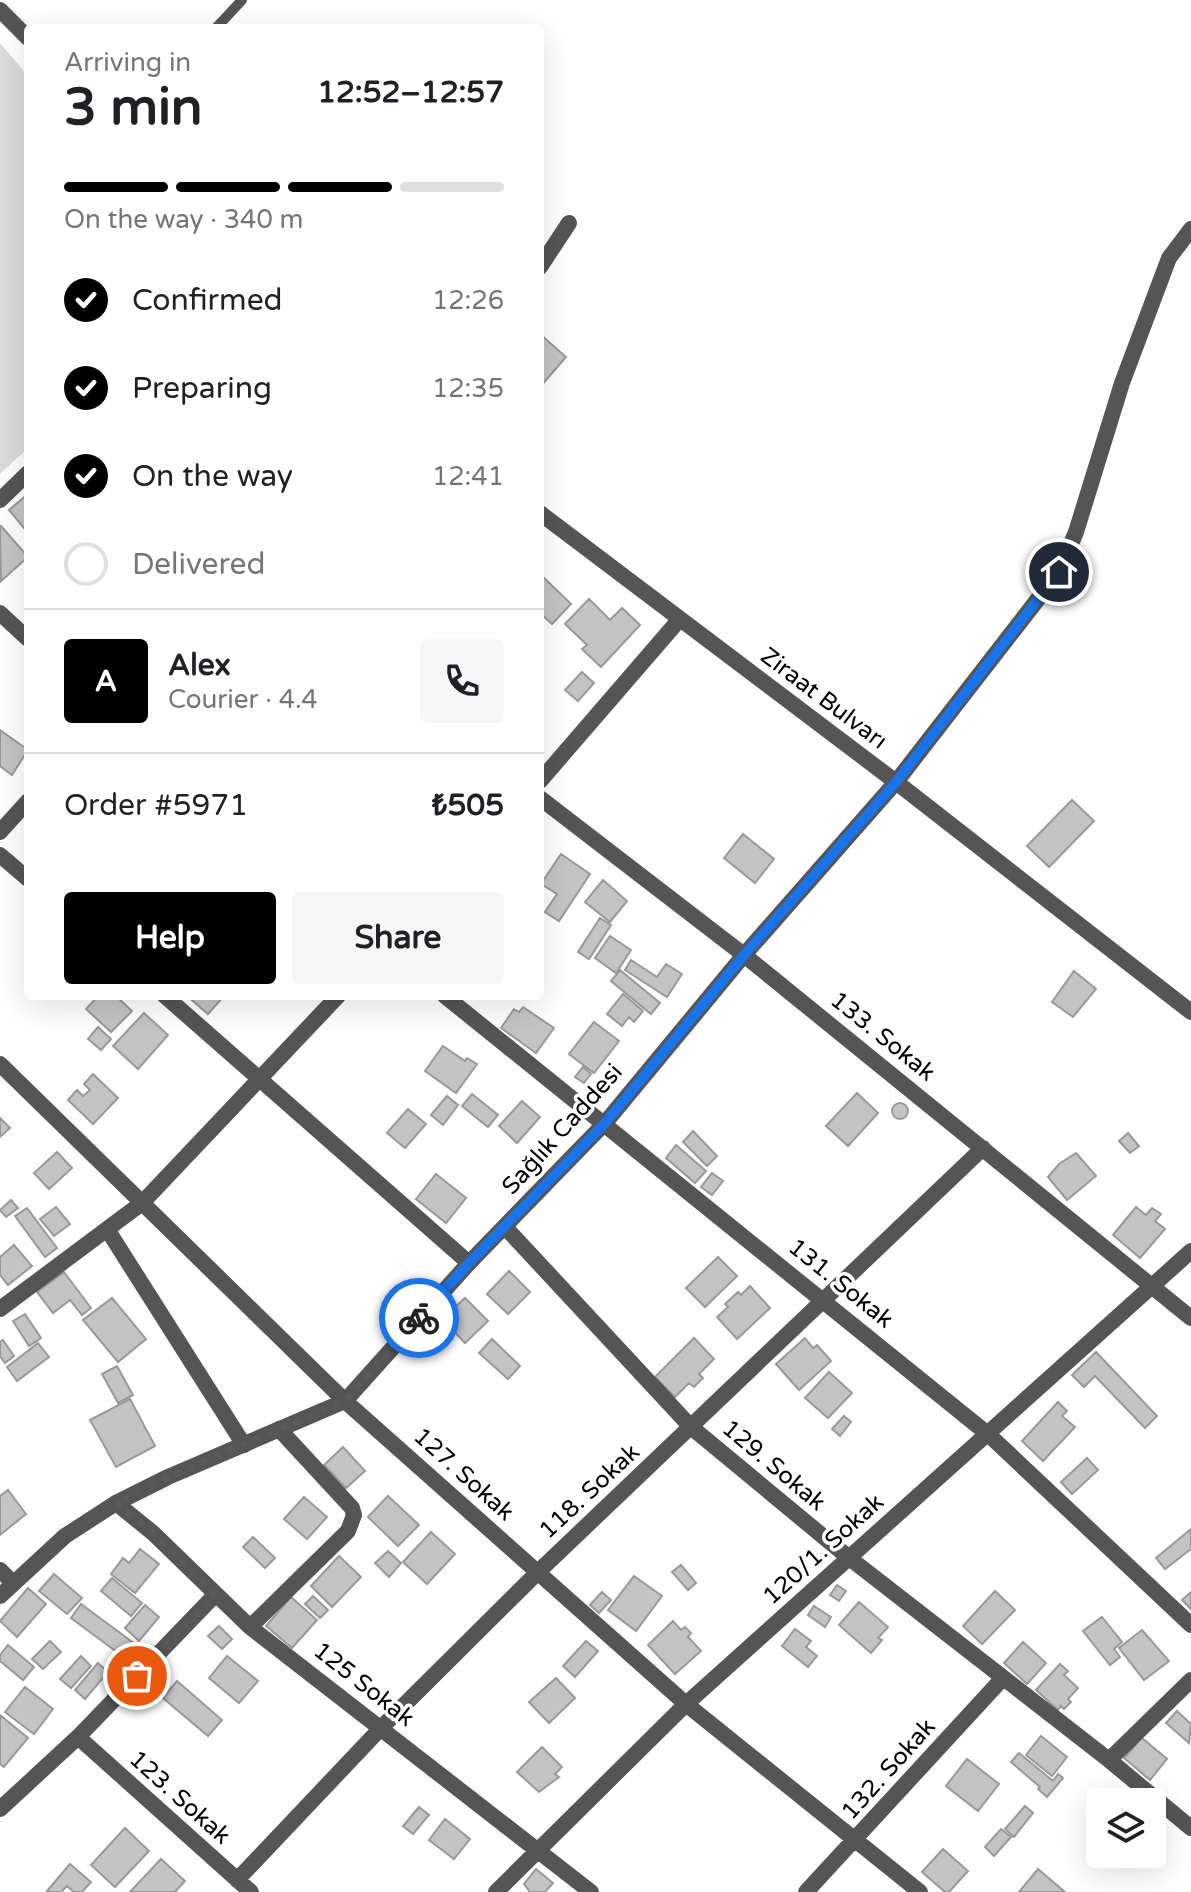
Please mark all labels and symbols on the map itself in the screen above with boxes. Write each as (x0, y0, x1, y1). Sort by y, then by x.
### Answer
pin (1025, 538, 1093, 606)
street label: Ziraat Bulvarı (755, 641, 893, 755)
street label: 133. Sokak (824, 985, 941, 1087)
street label: Sağlık Caddesi (496, 1058, 629, 1201)
street label: 131. Sokak (782, 1232, 899, 1334)
courier (379, 1278, 459, 1358)
street label: 129. Sokak (716, 1414, 831, 1517)
street label: 127. Sokak (407, 1422, 520, 1527)
street label: 118. Sokak (533, 1438, 645, 1545)
street label: 120/1. Sokak (757, 1488, 890, 1611)
street label: 125 Sokak (307, 1636, 420, 1733)
pin (103, 1642, 171, 1710)
street label: 132. Sokak (835, 1713, 941, 1826)
street label: 123. Sokak (123, 1744, 236, 1850)

